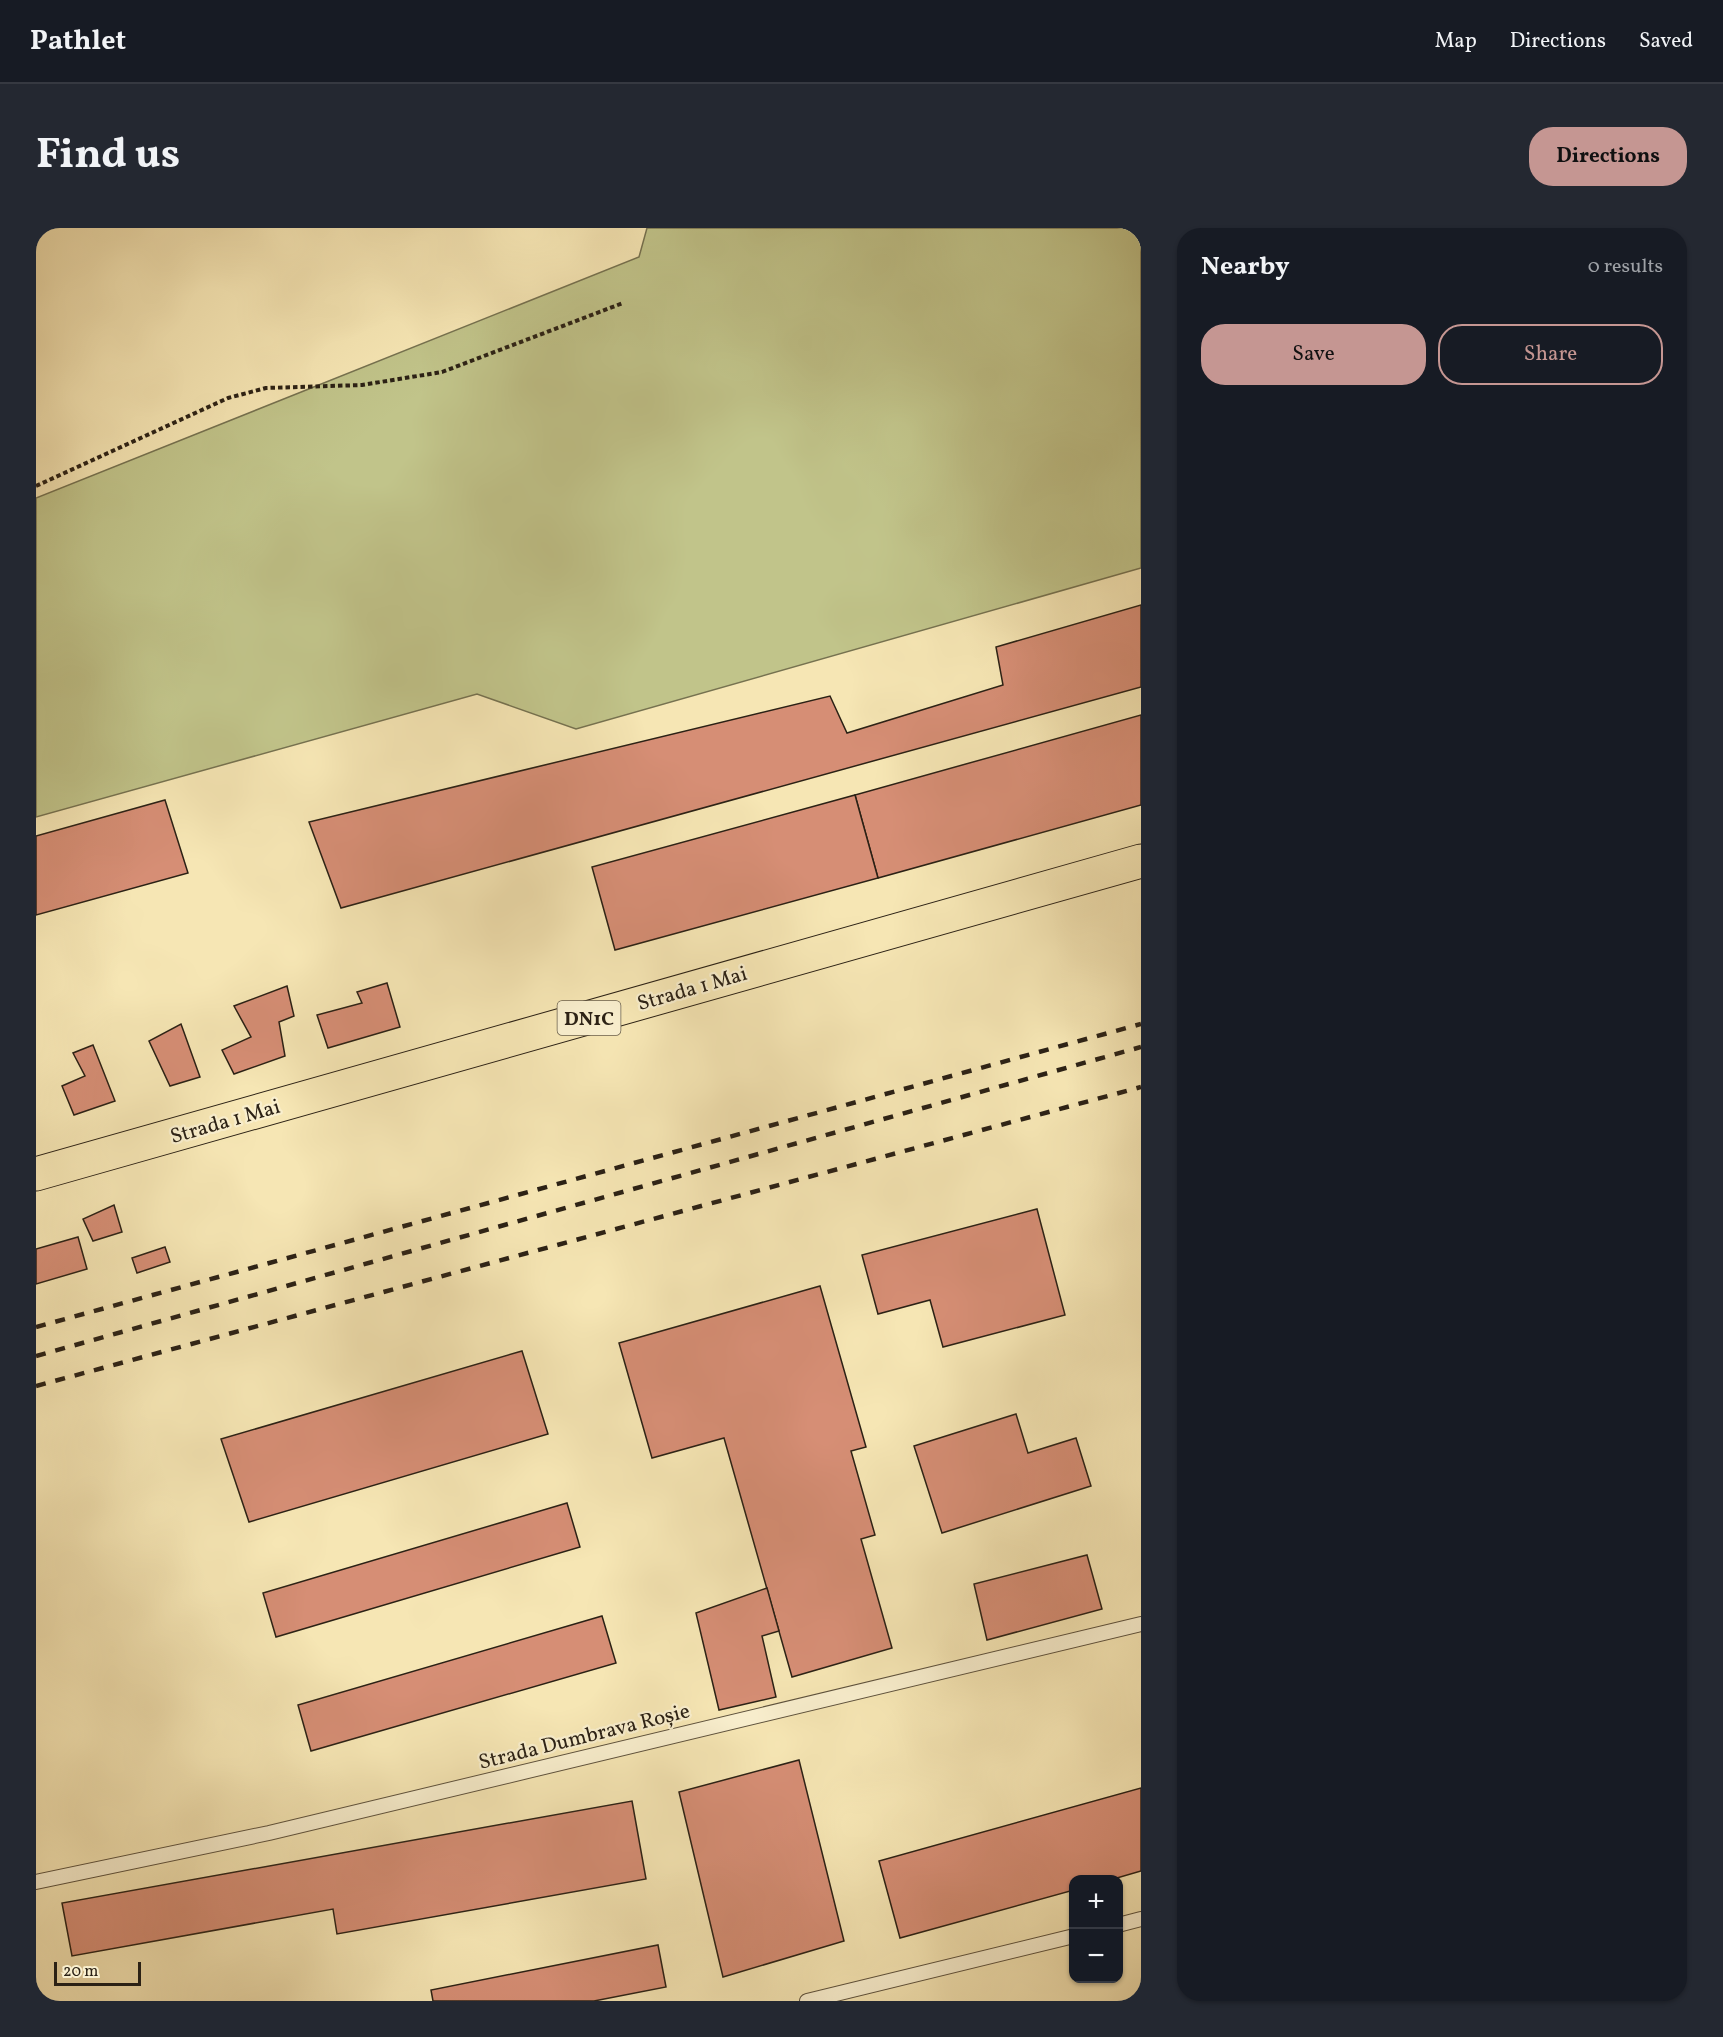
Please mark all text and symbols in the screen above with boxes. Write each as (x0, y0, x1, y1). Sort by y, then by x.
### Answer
text: Pathlet (30, 22, 126, 61)
text: Map (1435, 27, 1477, 56)
text: Directions (1510, 27, 1606, 56)
text: Saved (1639, 27, 1693, 56)
text: Find us (36, 127, 180, 186)
button: Directions (1529, 127, 1687, 186)
text: Nearby (1201, 249, 1290, 285)
text: 0 results (1588, 253, 1663, 281)
button: Save (1201, 324, 1426, 385)
button: Share (1438, 324, 1663, 385)
street label: Strada 1 Mai (634, 960, 751, 1019)
road number: DN1C (558, 1001, 620, 1035)
street label: Strada 1 Mai (167, 1093, 284, 1152)
street label: Strada Dumbrava Roșie (476, 1697, 693, 1778)
map controls (1069, 1875, 1123, 1983)
button: + (1069, 1875, 1123, 1929)
button: − (1069, 1929, 1123, 1983)
scale bar (54, 1959, 141, 1986)
text: 20 m (63, 1961, 98, 1983)

